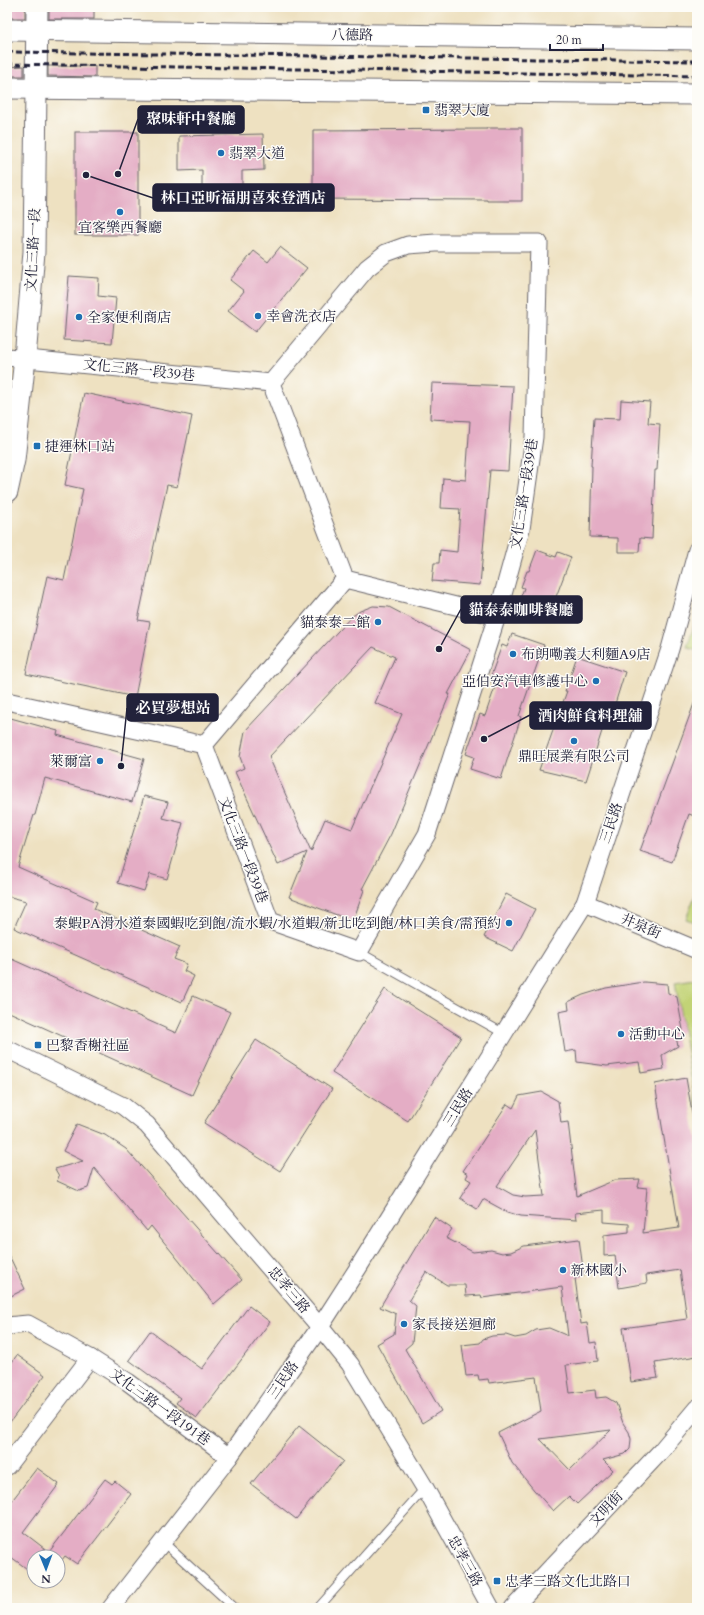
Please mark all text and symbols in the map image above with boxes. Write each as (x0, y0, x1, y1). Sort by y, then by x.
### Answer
street label: 八德路 (331, 25, 373, 45)
scale bar (550, 26, 603, 52)
text: 20 m (556, 32, 583, 48)
place label: 翡翠大廈 (434, 101, 490, 120)
marker: 翡翠大廈 (421, 105, 431, 115)
callout: 聚味軒中餐廳 (138, 106, 244, 133)
text: 聚味軒中餐廳 (146, 109, 236, 129)
place label: 翡翠大道 (229, 144, 285, 163)
marker: 翡翠大道 (216, 148, 226, 158)
callout: 林口亞昕福朋喜來登酒店 (153, 184, 334, 211)
text: 林口亞昕福朋喜來登酒店 (160, 188, 326, 208)
marker: 宜客樂西餐廳 (115, 207, 125, 217)
street label: 文化三路一段 (21, 208, 45, 292)
place label: 宜客樂西餐廳 (78, 218, 162, 237)
place label: 幸會洗衣店 (266, 307, 336, 326)
place label: 全家便利商店 (87, 308, 171, 327)
marker: 幸會洗衣店 (253, 311, 263, 321)
marker: 全家便利商店 (74, 312, 84, 322)
street label: 文化三路一段39巷 (82, 355, 196, 385)
place label: 捷運林口站 (45, 437, 115, 456)
street label: 文化三路一段39巷 (506, 437, 542, 551)
marker: 捷運林口站 (32, 441, 42, 451)
callout: 貓泰泰咖啡餐廳 (461, 596, 582, 623)
text: 貓泰泰咖啡餐廳 (468, 600, 574, 620)
place label: 貓泰泰二館 (300, 613, 370, 632)
marker: 貓泰泰二館 (373, 617, 383, 627)
place label: 布朗嘞義大利麵A9店 (521, 645, 650, 664)
marker: 布朗嘞義大利麵A9店 (508, 649, 518, 659)
place label: 亞伯安汽車修護中心 (462, 672, 588, 691)
marker: 亞伯安汽車修護中心 (591, 676, 601, 686)
callout: 必買夢想站 (127, 694, 218, 721)
text: 必買夢想站 (135, 698, 211, 718)
callout: 酒肉鮮食料理舖 (530, 702, 651, 729)
text: 酒肉鮮食料理舖 (537, 706, 643, 726)
marker: 鼎旺展業有限公司 (569, 736, 579, 746)
place label: 鼎旺展業有限公司 (518, 747, 630, 766)
place label: 萊爾富 (50, 752, 92, 771)
marker: 萊爾富 (95, 756, 105, 766)
street label: 文化三路一段39巷 (214, 794, 272, 906)
street label: 三民路 (595, 800, 627, 846)
street label: 井泉街 (618, 909, 664, 943)
place label: 泰蝦PA滑水道泰國蝦吃到飽/流水蝦/水道蝦/新北吃到飽/林口美食/需預約 (54, 914, 501, 933)
marker: 泰蝦PA滑水道泰國蝦吃到飽/流水蝦/水道蝦/新北吃到飽/林口美食/需預約 (504, 918, 514, 928)
place label: 活動中心 (629, 1025, 685, 1044)
marker: 活動中心 (616, 1029, 626, 1039)
place label: 巴黎香榭社區 (46, 1036, 130, 1055)
marker: 巴黎香榭社區 (33, 1040, 43, 1050)
street label: 三民路 (439, 1084, 477, 1130)
place label: 新林國小 (571, 1261, 627, 1280)
street label: 忠孝三路 (264, 1262, 314, 1318)
marker: 新林國小 (558, 1265, 568, 1275)
place label: 家長接送迴廊 (412, 1315, 496, 1334)
marker: 家長接送迴廊 (399, 1319, 409, 1329)
street label: 三民路 (263, 1357, 303, 1403)
street label: 文化三路一段191巷 (106, 1364, 214, 1450)
street label: 文明街 (585, 1487, 627, 1531)
street label: 忠孝三路 (443, 1532, 487, 1590)
north arrow (26, 1549, 66, 1589)
text: N (41, 1571, 51, 1586)
place label: 忠孝三路文化北路口 (505, 1572, 631, 1591)
marker: 忠孝三路文化北路口 (492, 1576, 502, 1586)

